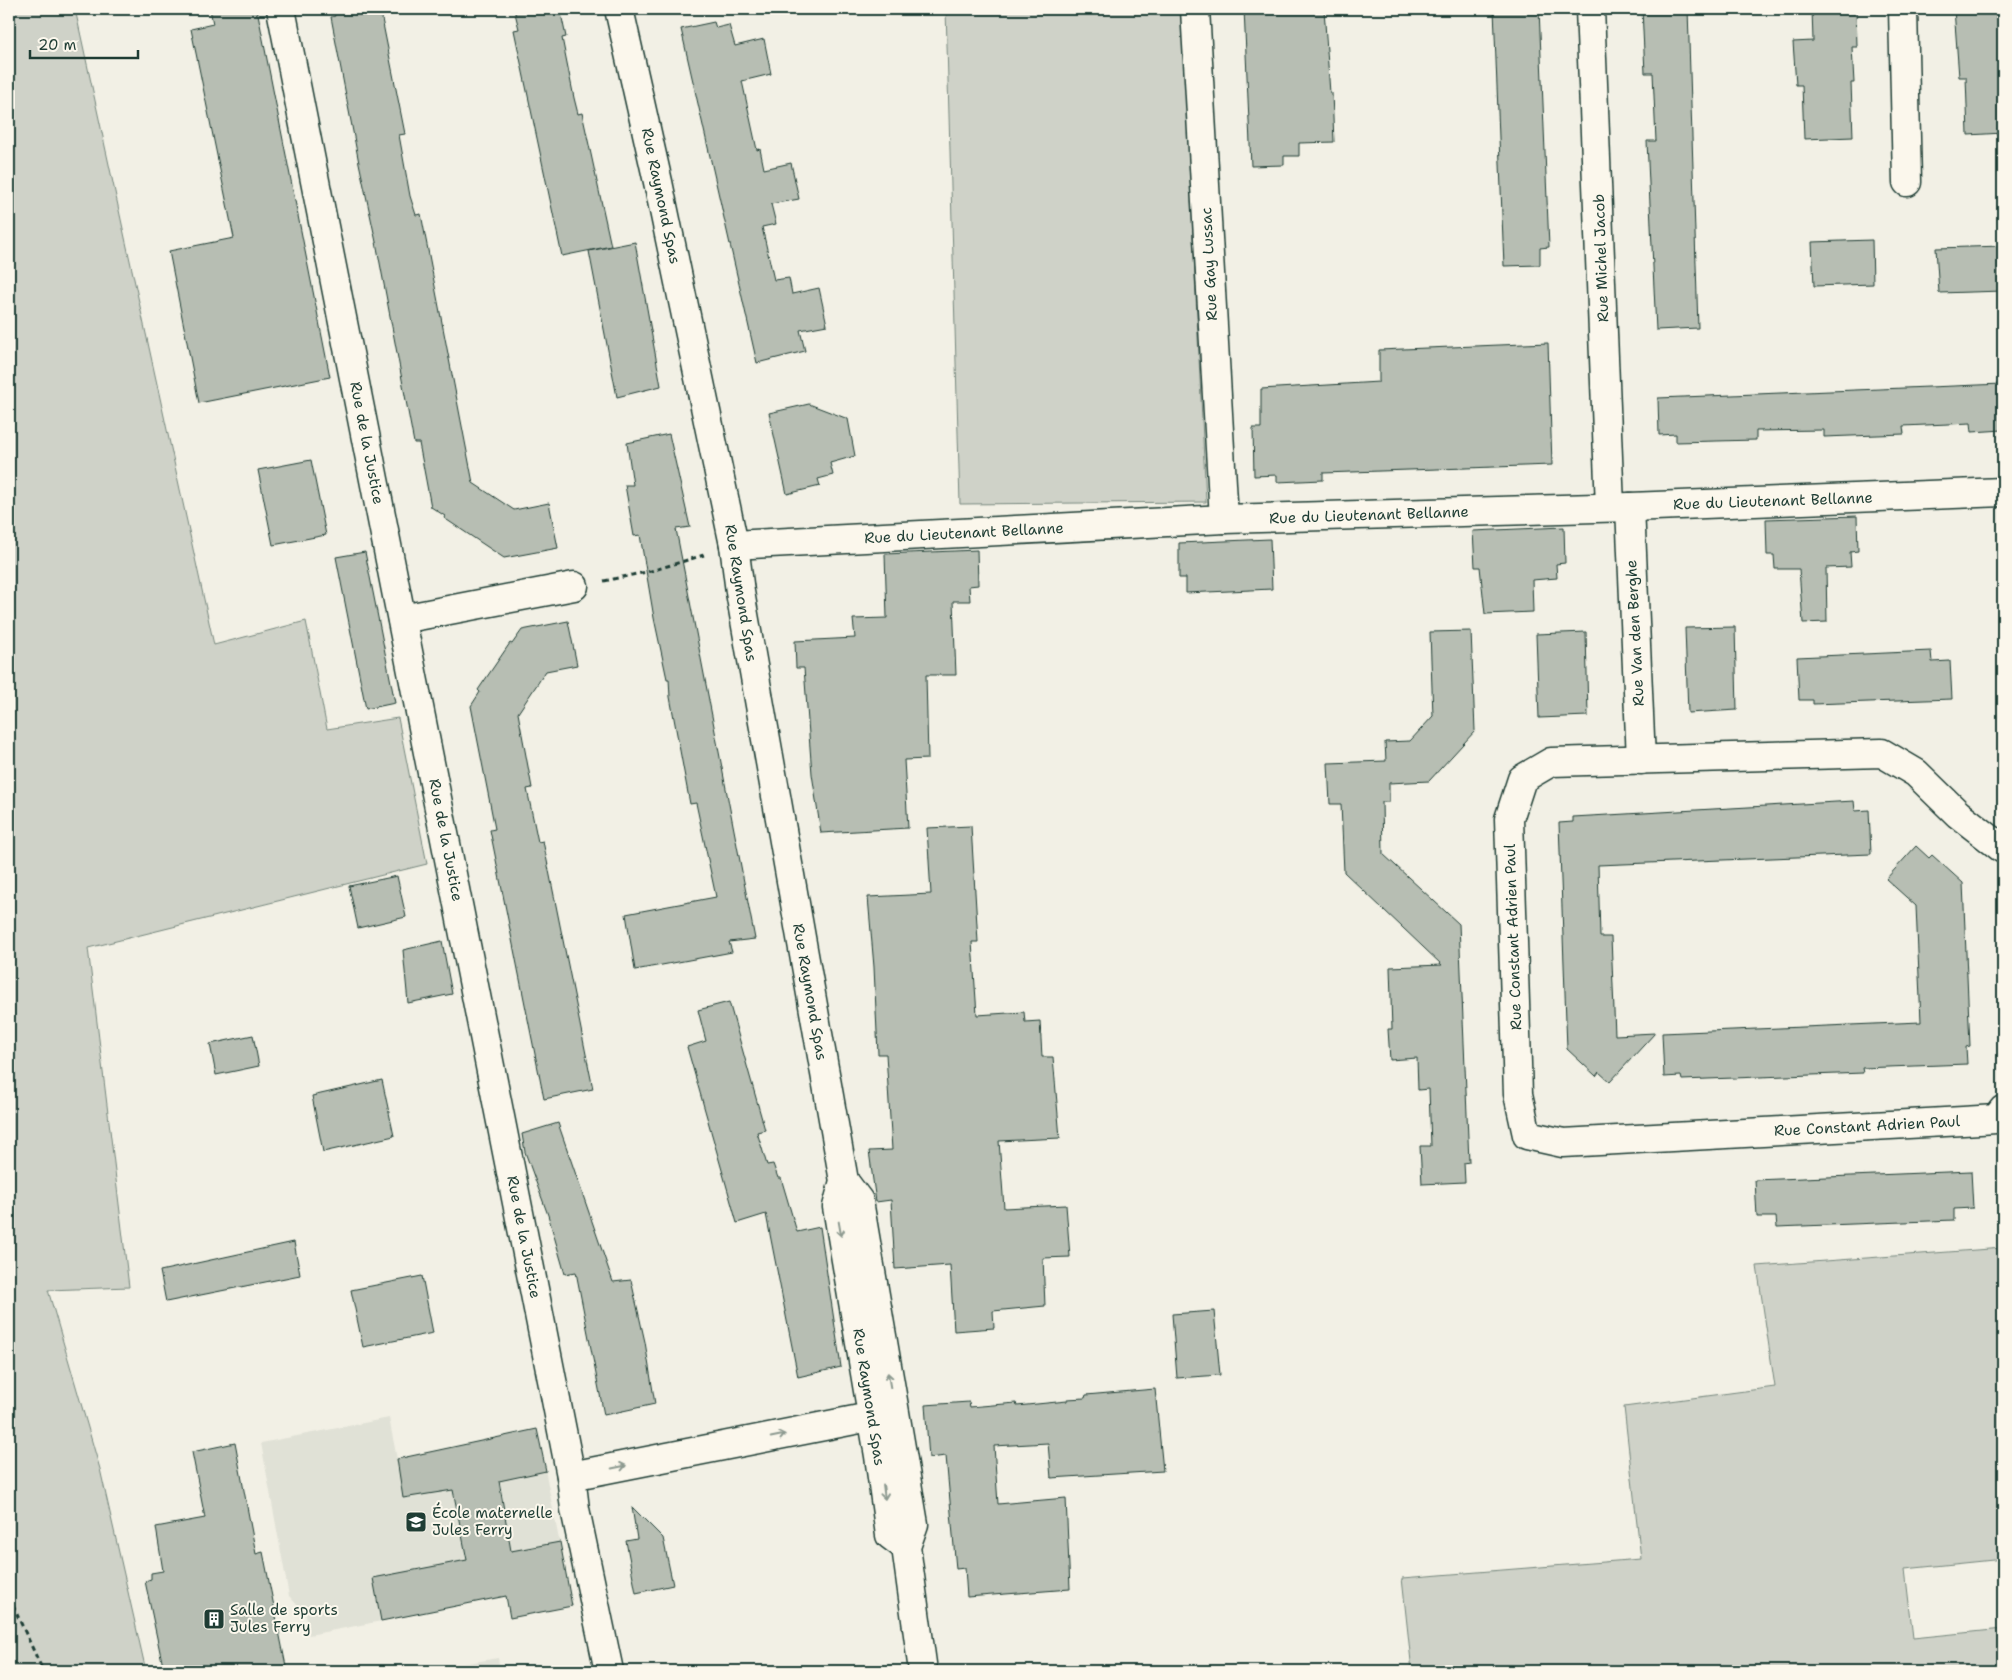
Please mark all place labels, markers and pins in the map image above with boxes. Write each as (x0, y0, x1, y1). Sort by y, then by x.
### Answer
place label: École maternelle Jules Ferry (432, 1502, 553, 1540)
school or university icon: École maternelle Jules Ferry (404, 1510, 428, 1534)
place label: Salle de sports Jules Ferry (230, 1600, 338, 1637)
building icon: Salle de sports Jules Ferry (202, 1607, 226, 1631)

